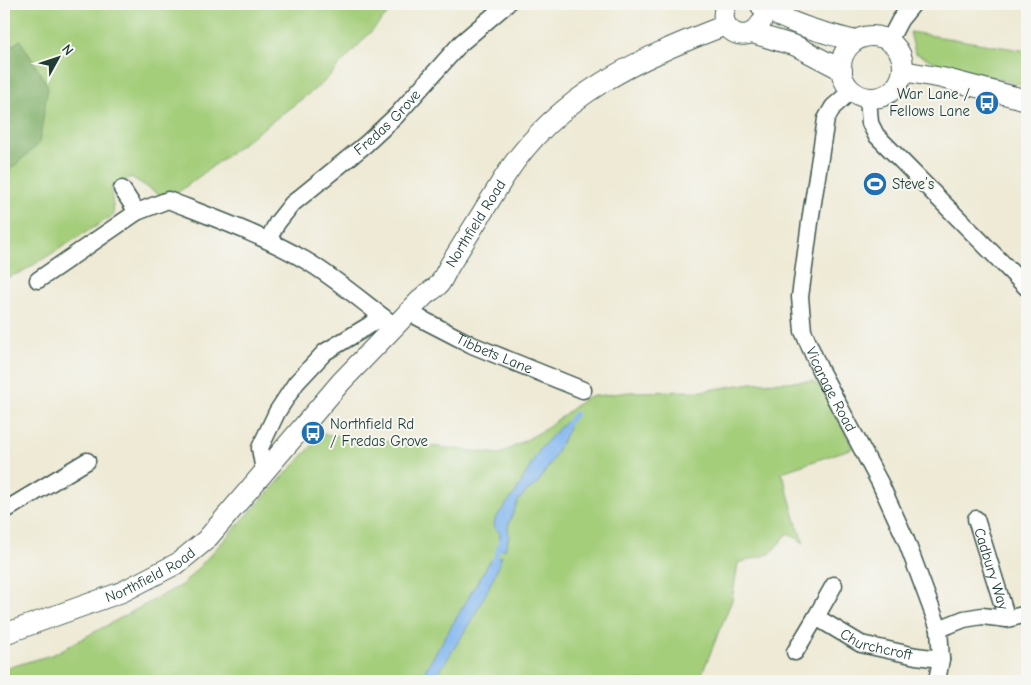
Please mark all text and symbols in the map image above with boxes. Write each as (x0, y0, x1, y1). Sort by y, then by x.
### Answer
north arrow (32, 32, 82, 82)
text: N (58, 41, 77, 59)
street label: Fredas Grove (350, 85, 425, 159)
place label: War Lane / Fellows Lane (889, 85, 970, 120)
bus stop icon: War Lane / Fellows Lane (974, 90, 1000, 116)
sports icon: Steve’s (862, 171, 888, 197)
place label: Steve’s (892, 175, 934, 193)
street label: Northfield Road (442, 176, 510, 271)
street label: Tibbets Lane (453, 329, 536, 378)
street label: Vicarage Road (802, 344, 860, 435)
place label: Northfield Rd / Fredas Grove (330, 415, 429, 450)
bus stop icon: Northfield Rd / Fredas Grove (300, 420, 326, 446)
street label: Cadbury Way (970, 526, 1013, 612)
street label: Northfield Road (103, 544, 199, 606)
street label: Churchcroft (837, 625, 915, 664)

